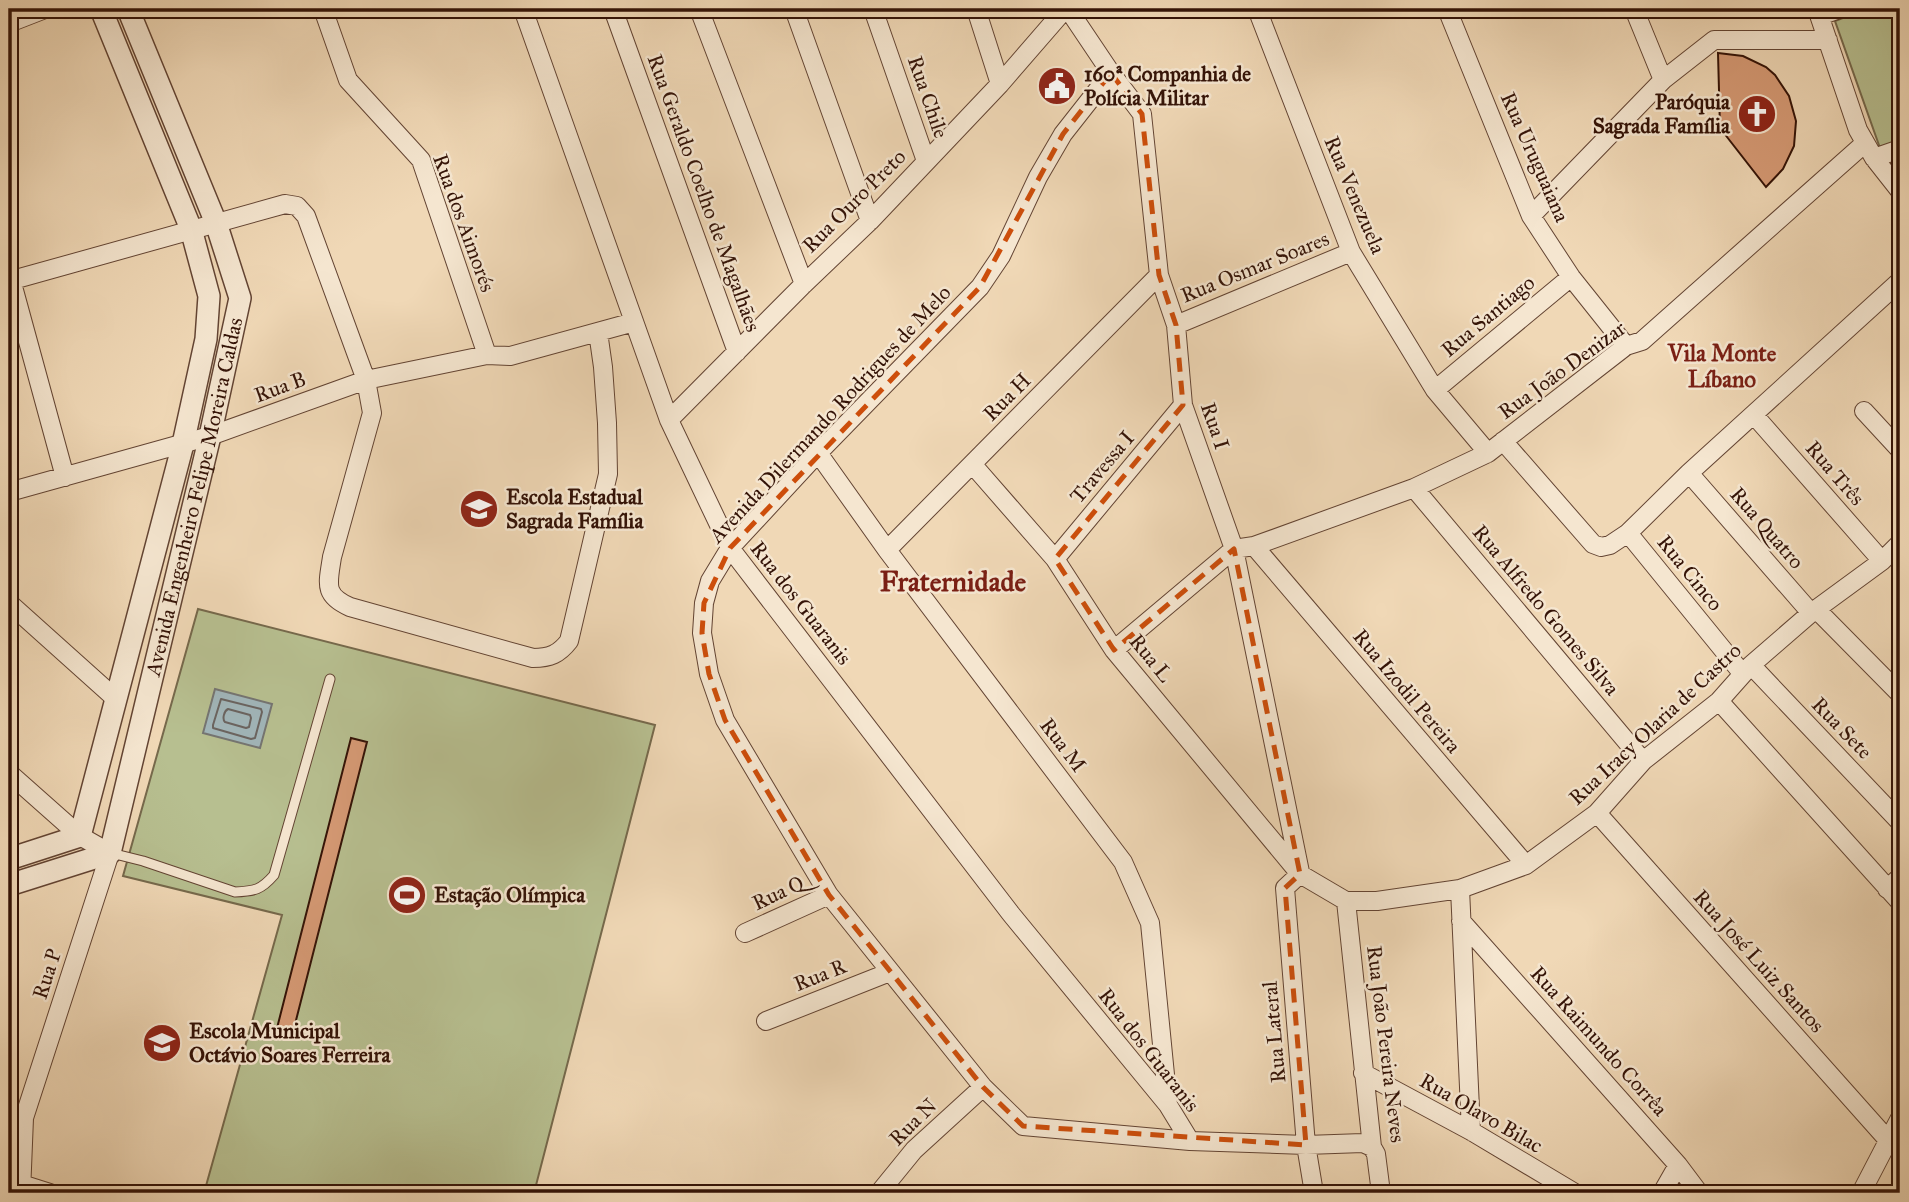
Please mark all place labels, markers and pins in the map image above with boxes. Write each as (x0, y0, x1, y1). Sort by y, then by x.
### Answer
place label: 160ª Companhia de Polícia Militar (1084, 61, 1251, 111)
public building icon: 160ª Companhia de Polícia Militar (1036, 65, 1078, 107)
place label: Paróquia Sagrada Família (1593, 89, 1731, 139)
church icon: Paróquia Sagrada Família (1736, 93, 1778, 135)
place label: Escola Estadual Sagrada Família (506, 484, 644, 534)
school or university icon: Escola Estadual Sagrada Família (458, 488, 500, 530)
sports icon: Estação Olímpica (386, 874, 428, 916)
place label: Estação Olímpica (434, 882, 586, 908)
place label: Escola Municipal Octávio Soares Ferreira (189, 1018, 391, 1068)
school or university icon: Escola Municipal Octávio Soares Ferreira (141, 1022, 183, 1064)

